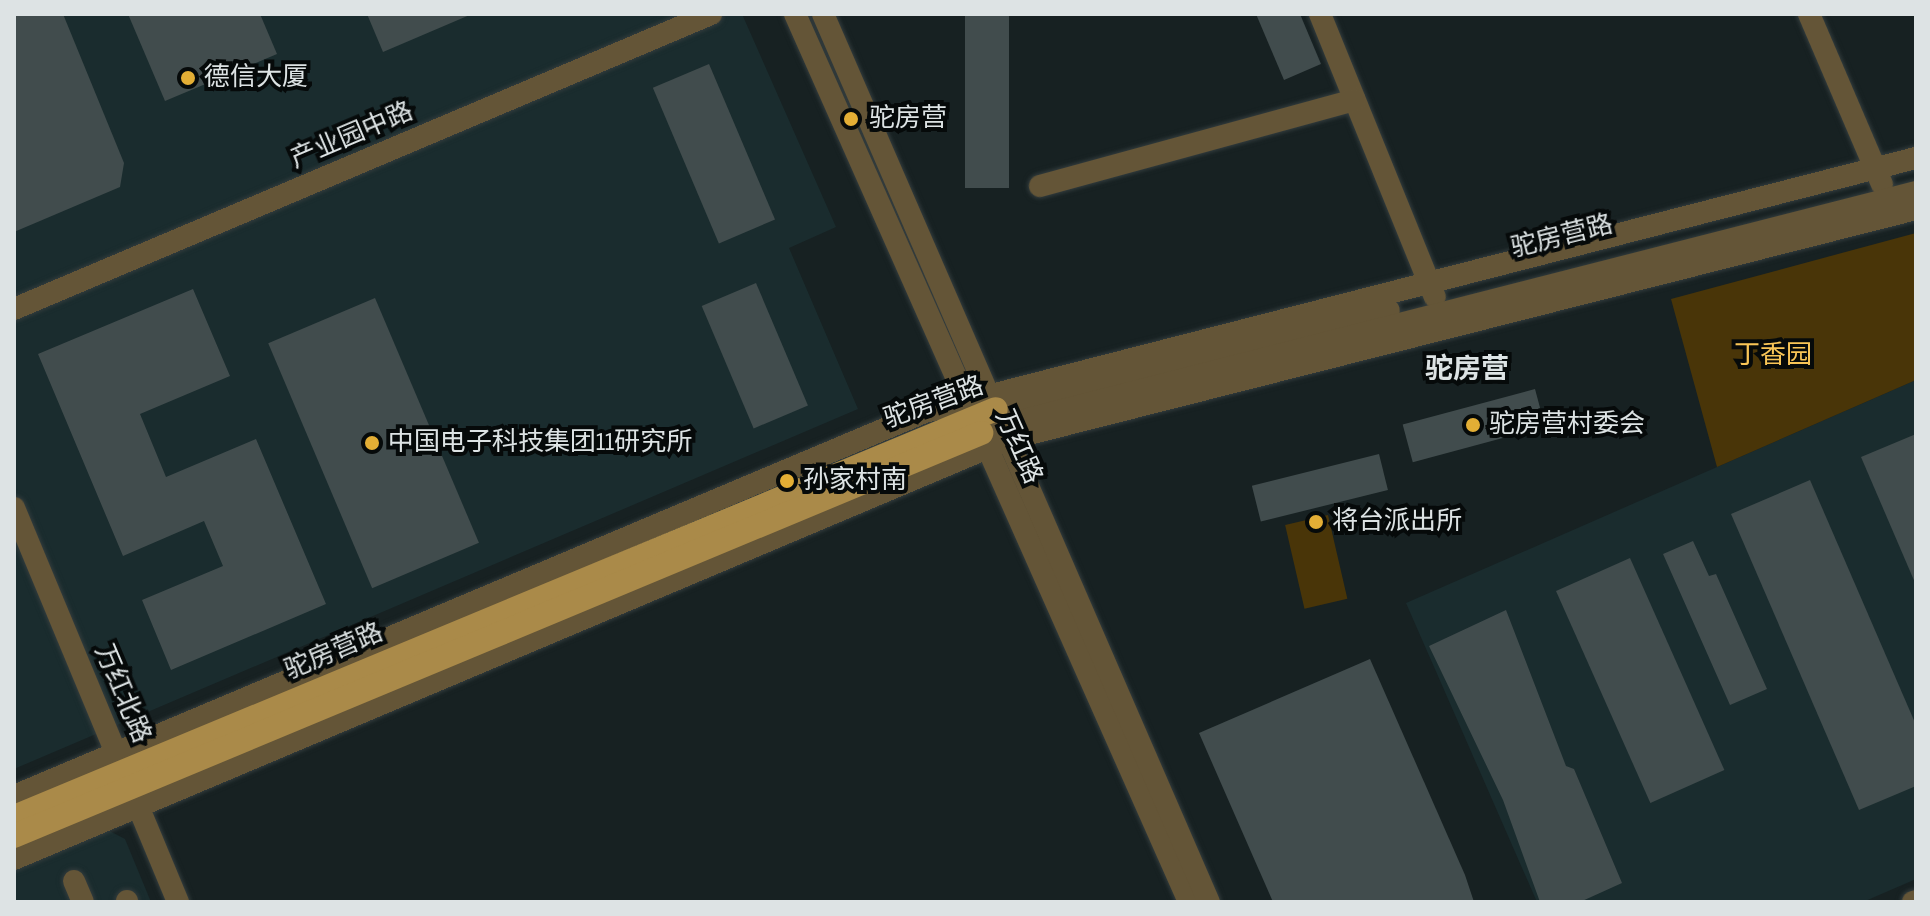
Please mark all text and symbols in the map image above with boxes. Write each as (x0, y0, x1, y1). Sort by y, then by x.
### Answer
place label: 德信大厦 (204, 62, 308, 94)
marker: 德信大厦 (179, 69, 197, 87)
street label: 产业园中路 (286, 96, 418, 176)
place label: 驼房营 (869, 103, 947, 135)
marker: 驼房营 (840, 108, 862, 130)
street label: 驼房营路 (1508, 209, 1616, 265)
park label: 丁香园 (1734, 340, 1812, 372)
district label: 驼房营 (1425, 353, 1509, 387)
street label: 驼房营路 (880, 371, 988, 435)
street label: 万红路 (988, 405, 1048, 489)
place label: 驼房营村委会 (1489, 409, 1645, 441)
marker: 驼房营村委会 (1464, 416, 1482, 434)
place label: 中国电子科技集团11研究所 (388, 427, 692, 459)
marker: 中国电子科技集团11研究所 (363, 434, 381, 452)
place label: 孙家村南 (803, 465, 907, 497)
marker: 孙家村南 (778, 472, 796, 490)
place label: 将台派出所 (1332, 506, 1462, 538)
marker: 将台派出所 (1307, 513, 1325, 531)
street label: 驼房营路 (280, 617, 388, 687)
street label: 万红北路 (87, 640, 157, 748)

